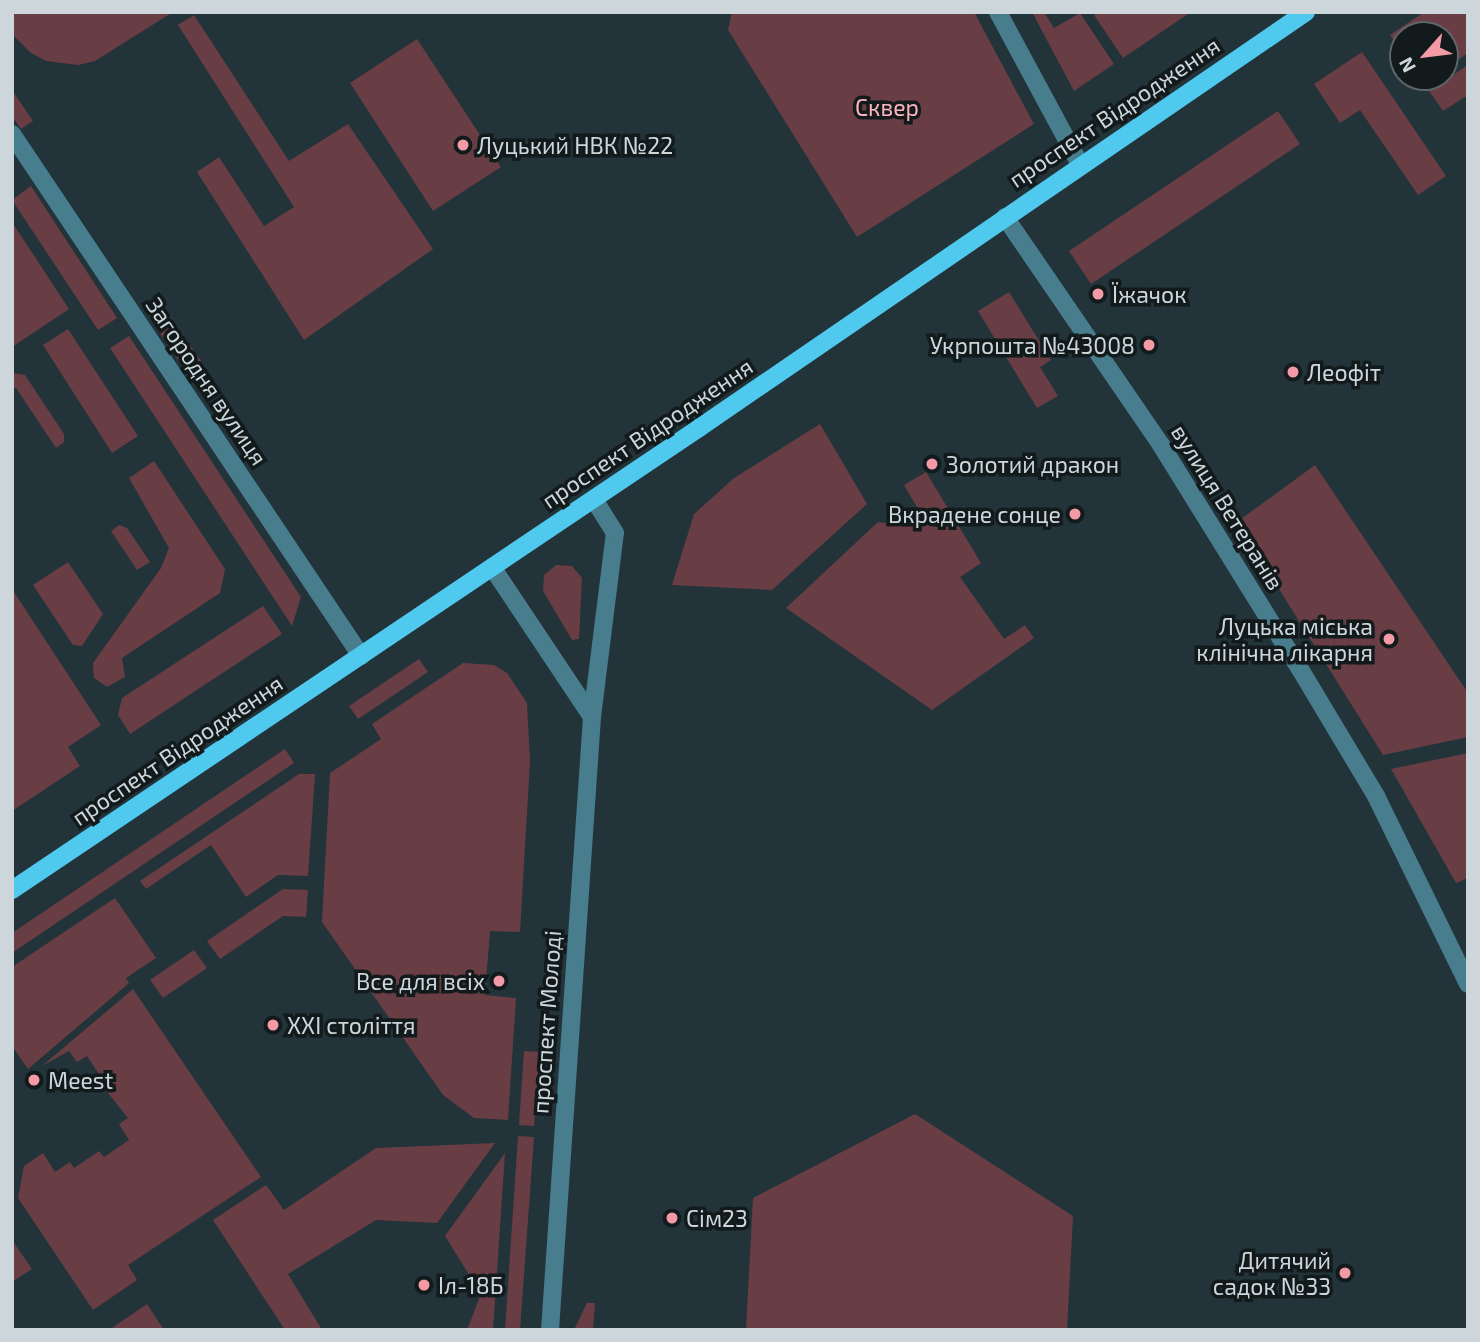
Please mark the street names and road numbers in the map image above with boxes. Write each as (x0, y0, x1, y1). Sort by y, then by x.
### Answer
street label: проспект Відродження (1003, 31, 1225, 193)
street label: Загородня вулиця (141, 292, 273, 470)
street label: проспект Відродження (536, 352, 758, 514)
street label: вулиця Ветеранів (1166, 419, 1290, 595)
street label: проспект Відродження (66, 669, 288, 831)
street label: проспект Молоді (526, 929, 566, 1115)

